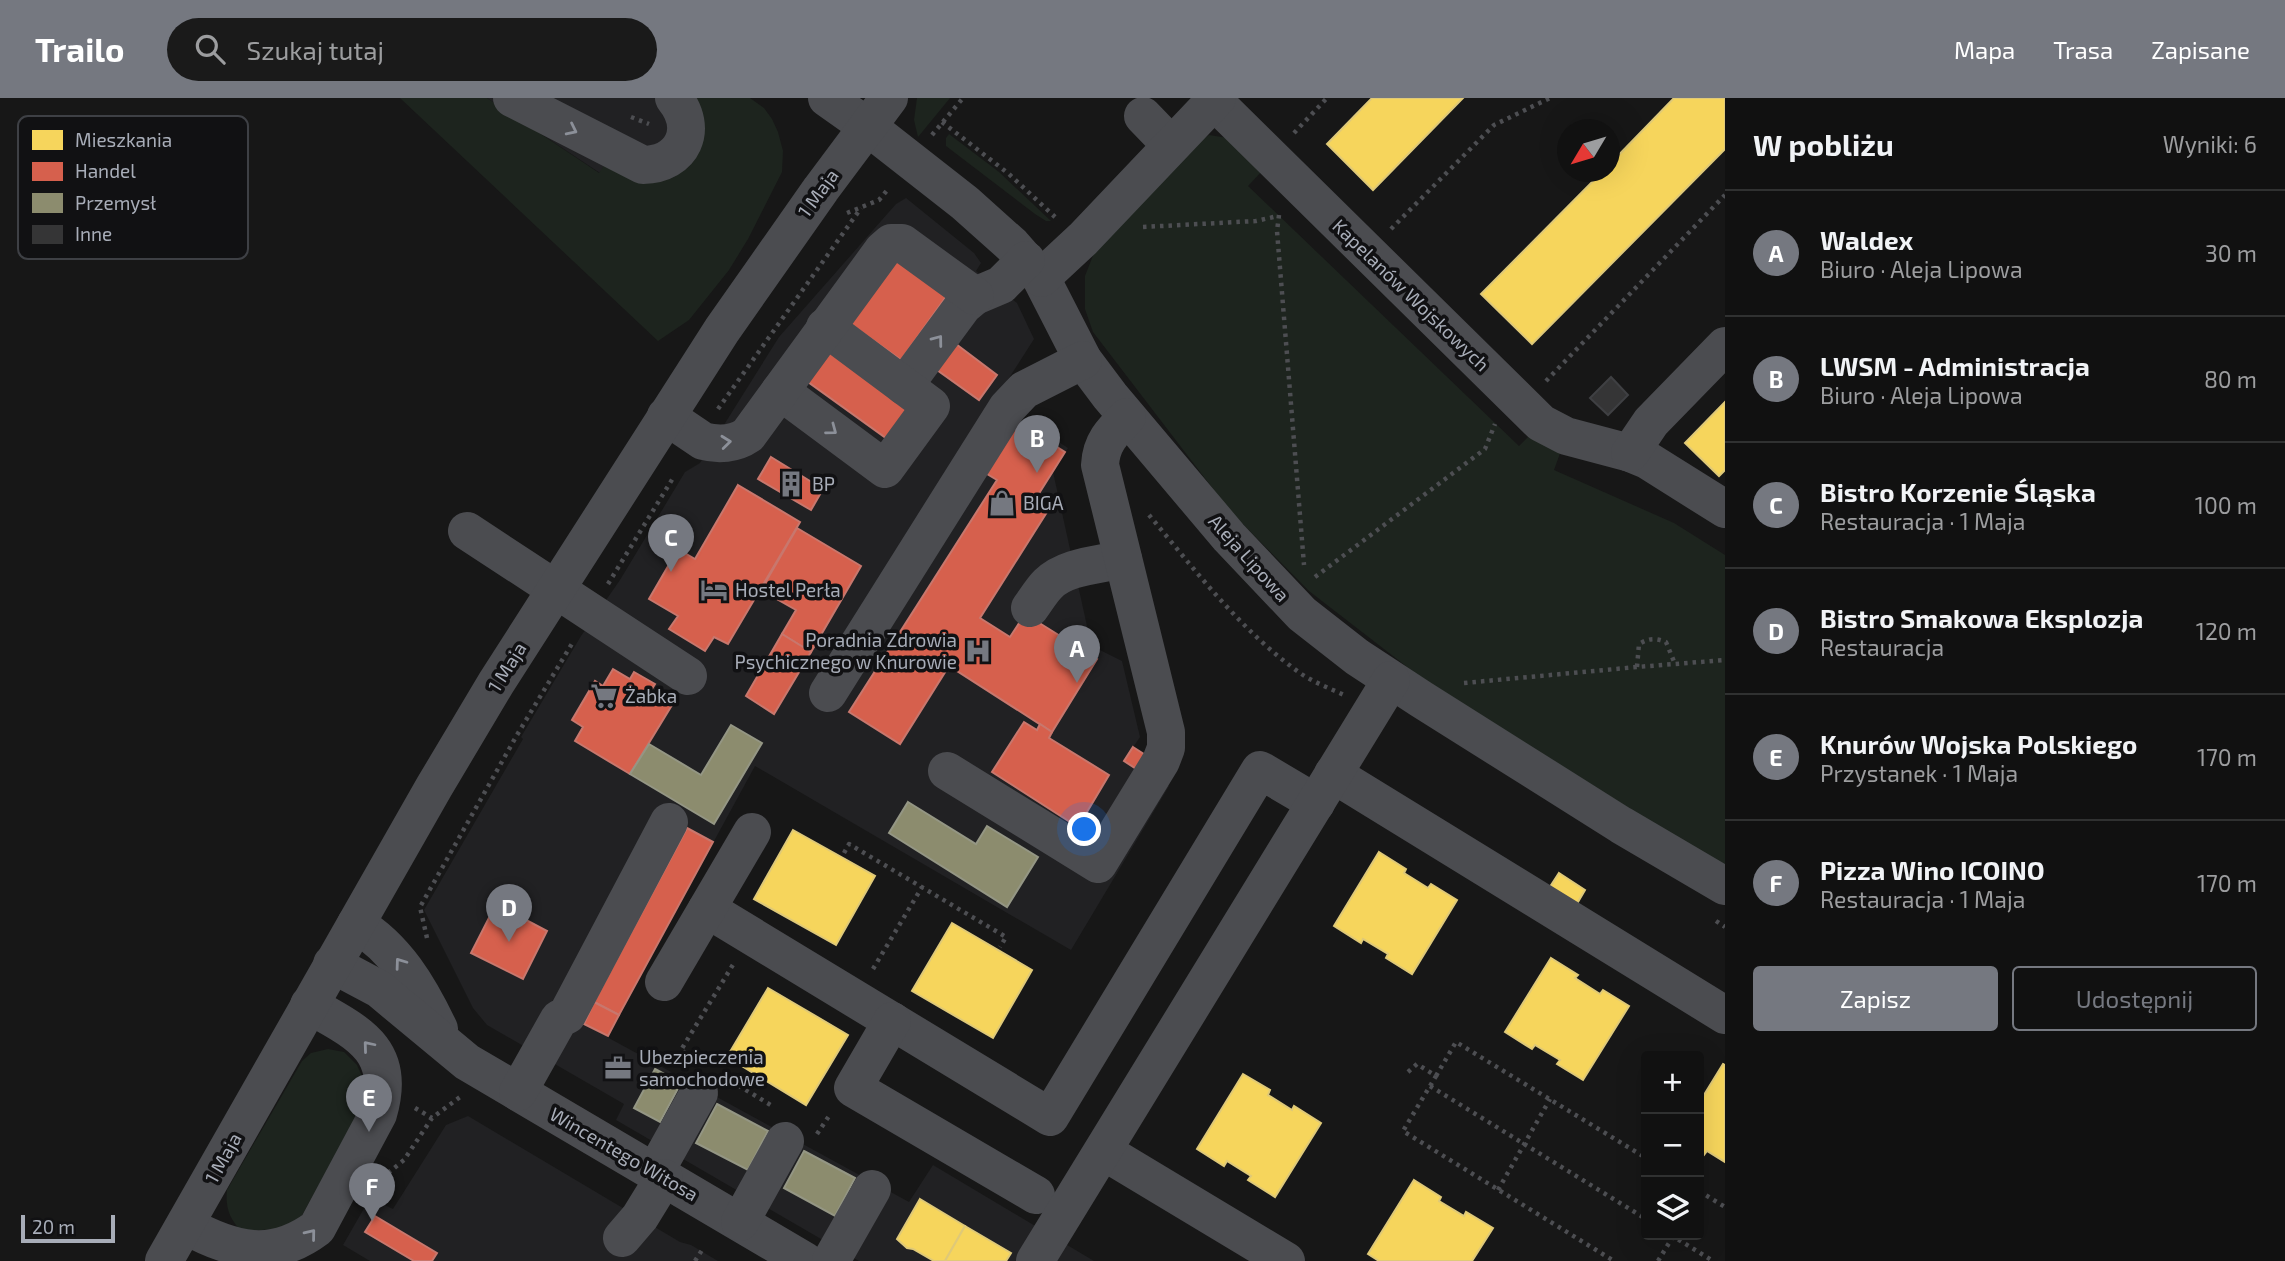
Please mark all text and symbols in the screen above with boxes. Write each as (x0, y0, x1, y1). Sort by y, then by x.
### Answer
search box (167, 18, 657, 81)
text: Trailo (35, 29, 125, 69)
icon: search (191, 30, 229, 68)
text: Szukaj tutaj (247, 34, 384, 65)
text: Mapa (1954, 35, 2015, 64)
text: Trasa (2053, 35, 2113, 64)
text: Zapisane (2151, 35, 2250, 64)
legend (18, 116, 248, 259)
north arrow (1557, 119, 1620, 182)
one-way arrow (565, 121, 577, 135)
text: W pobliżu (1753, 126, 1894, 162)
text: Mieszkania (75, 128, 172, 151)
text: Wyniki: 6 (2163, 130, 2257, 158)
text: Handel (75, 159, 136, 182)
street label: 1 Maja (792, 164, 843, 221)
text: Przemysł (75, 191, 156, 214)
street label: Kapelanów Wojskowych (1328, 214, 1494, 375)
text: Inne (75, 222, 112, 245)
text: Waldex (1820, 224, 1913, 255)
text: A (1768, 239, 1784, 267)
text: 30 m (2205, 239, 2257, 267)
text: Biuro · Aleja Lipowa (1820, 255, 2023, 283)
one-way arrow (930, 335, 942, 348)
text: LWSM - Administracja (1820, 350, 2090, 381)
text: B (1769, 365, 1783, 393)
text: 80 m (2204, 365, 2257, 393)
text: Biuro · Aleja Lipowa (1820, 381, 2023, 409)
pin: B (1014, 415, 1060, 473)
one-way arrow (825, 422, 837, 434)
one-way arrow (721, 435, 732, 450)
building icon: BP (776, 469, 806, 499)
place label: BP (812, 472, 835, 495)
text: Bistro Korzenie Śląska (1820, 476, 2096, 507)
shop icon: BIGA (987, 488, 1017, 518)
place label: BIGA (1023, 491, 1064, 514)
text: C (1769, 491, 1783, 519)
text: 100 m (2195, 491, 2257, 519)
text: Restauracja · 1 Maja (1820, 507, 2025, 535)
street label: Aleja Lipowa (1204, 509, 1295, 606)
pin: C (648, 514, 694, 572)
hotel icon: Hostel Perła (699, 575, 729, 605)
place label: Hostel Perła (735, 578, 841, 601)
text: Bistro Smakowa Eksplozja (1820, 602, 2143, 633)
text: D (1768, 617, 1784, 645)
text: 120 m (2196, 617, 2257, 645)
pin: A (1054, 625, 1100, 683)
place label: Poradnia Zdrowia Psychicznego w Knurowie (735, 628, 957, 673)
text: Restauracja (1820, 633, 1944, 661)
hospital icon: Poradnia Zdrowia Psychicznego w Knurowie (963, 636, 993, 666)
street label: 1 Maja (482, 638, 531, 696)
supermarket icon: Żabka (589, 681, 619, 711)
place label: Żabka (625, 684, 677, 707)
text: Knurów Wojska Polskiego (1820, 728, 2137, 759)
text: E (1769, 743, 1783, 771)
text: 170 m (2197, 743, 2257, 771)
text: Przystanek · 1 Maja (1820, 759, 2018, 787)
your location (1067, 812, 1101, 846)
text: Pizza Wino ICOINO (1820, 854, 2045, 885)
text: F (1770, 869, 1782, 897)
text: 170 m (2197, 869, 2257, 897)
pin: D (486, 884, 532, 942)
text: Restauracja · 1 Maja (1820, 885, 2025, 913)
one-way arrow (396, 958, 409, 971)
button: Zapisz (1753, 966, 1998, 1031)
button: Udostępnij (2012, 966, 2257, 1031)
one-way arrow (364, 1041, 376, 1054)
place label: Ubezpieczenia samochodowe (639, 1045, 765, 1090)
map controls (1641, 1051, 1704, 1240)
button: + (1641, 1051, 1704, 1114)
office icon: Ubezpieczenia samochodowe (603, 1053, 633, 1083)
pin: E (346, 1074, 392, 1132)
street label: Wincentego Witosa (546, 1102, 703, 1205)
button: − (1641, 1114, 1704, 1177)
street label: 1 Maja (199, 1129, 246, 1187)
pin: F (349, 1163, 395, 1221)
button: layers (1641, 1177, 1704, 1240)
scale bar (21, 1212, 116, 1244)
text: 20 m (32, 1215, 75, 1238)
one-way arrow (302, 1230, 315, 1242)

